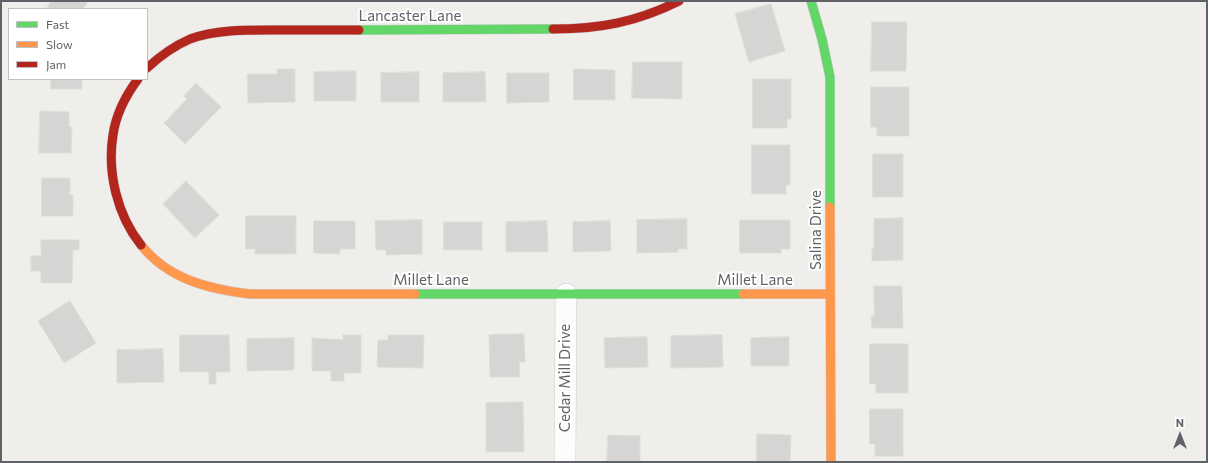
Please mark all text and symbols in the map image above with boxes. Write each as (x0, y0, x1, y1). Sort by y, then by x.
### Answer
street label: Lancaster Lane (359, 7, 461, 25)
legend (8, 8, 148, 80)
text: Fast (46, 17, 69, 31)
text: Slow (46, 37, 73, 51)
text: Jam (46, 57, 66, 71)
street label: Salina Drive (807, 190, 825, 270)
street label: Millet Lane (393, 271, 469, 289)
street label: Millet Lane (717, 271, 793, 289)
street label: Cedar Mill Drive (556, 324, 574, 432)
north arrow (1160, 415, 1200, 455)
text: N (1176, 416, 1184, 429)

